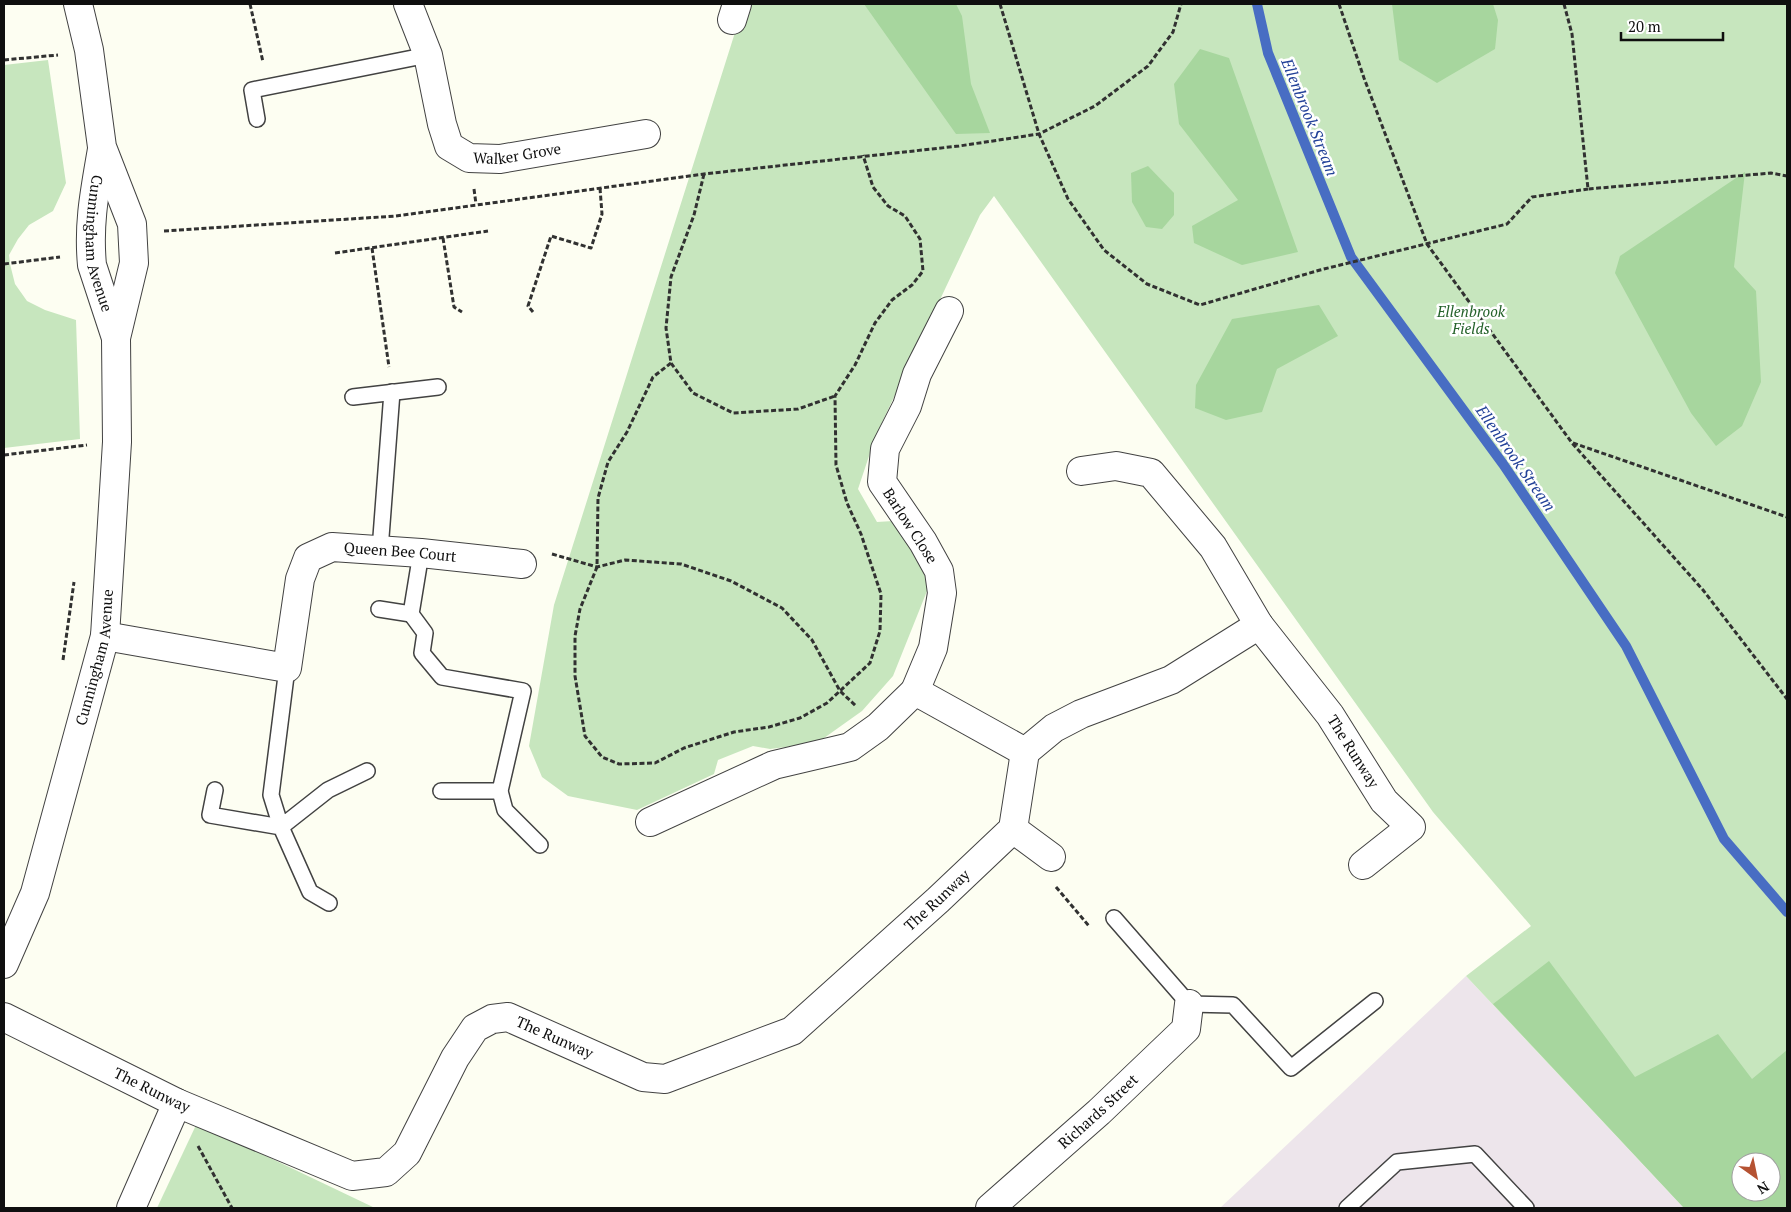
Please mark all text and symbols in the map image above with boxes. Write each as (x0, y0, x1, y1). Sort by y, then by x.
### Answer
scale bar (1621, 10, 1724, 42)
text: 20 m (1628, 16, 1661, 36)
water label: Ellenbrook Stream (1276, 54, 1344, 179)
street label: Walker Grove (473, 138, 562, 168)
street label: Cunningham Avenue (82, 174, 118, 314)
park label: Ellenbrook Fields (1436, 301, 1506, 338)
water label: Ellenbrook Stream (1471, 400, 1561, 516)
street label: Barlow Close (879, 484, 943, 567)
street label: Queen Bee Court (343, 537, 458, 566)
street label: Cunningham Avenue (70, 589, 117, 728)
street label: The Runway (1323, 711, 1384, 792)
street label: The Runway (899, 864, 974, 935)
street label: The Runway (513, 1011, 597, 1063)
street label: The Runway (111, 1062, 194, 1116)
street label: Richards Street (1053, 1069, 1142, 1153)
north arrow (1731, 1152, 1781, 1202)
text: N (1753, 1177, 1773, 1199)

